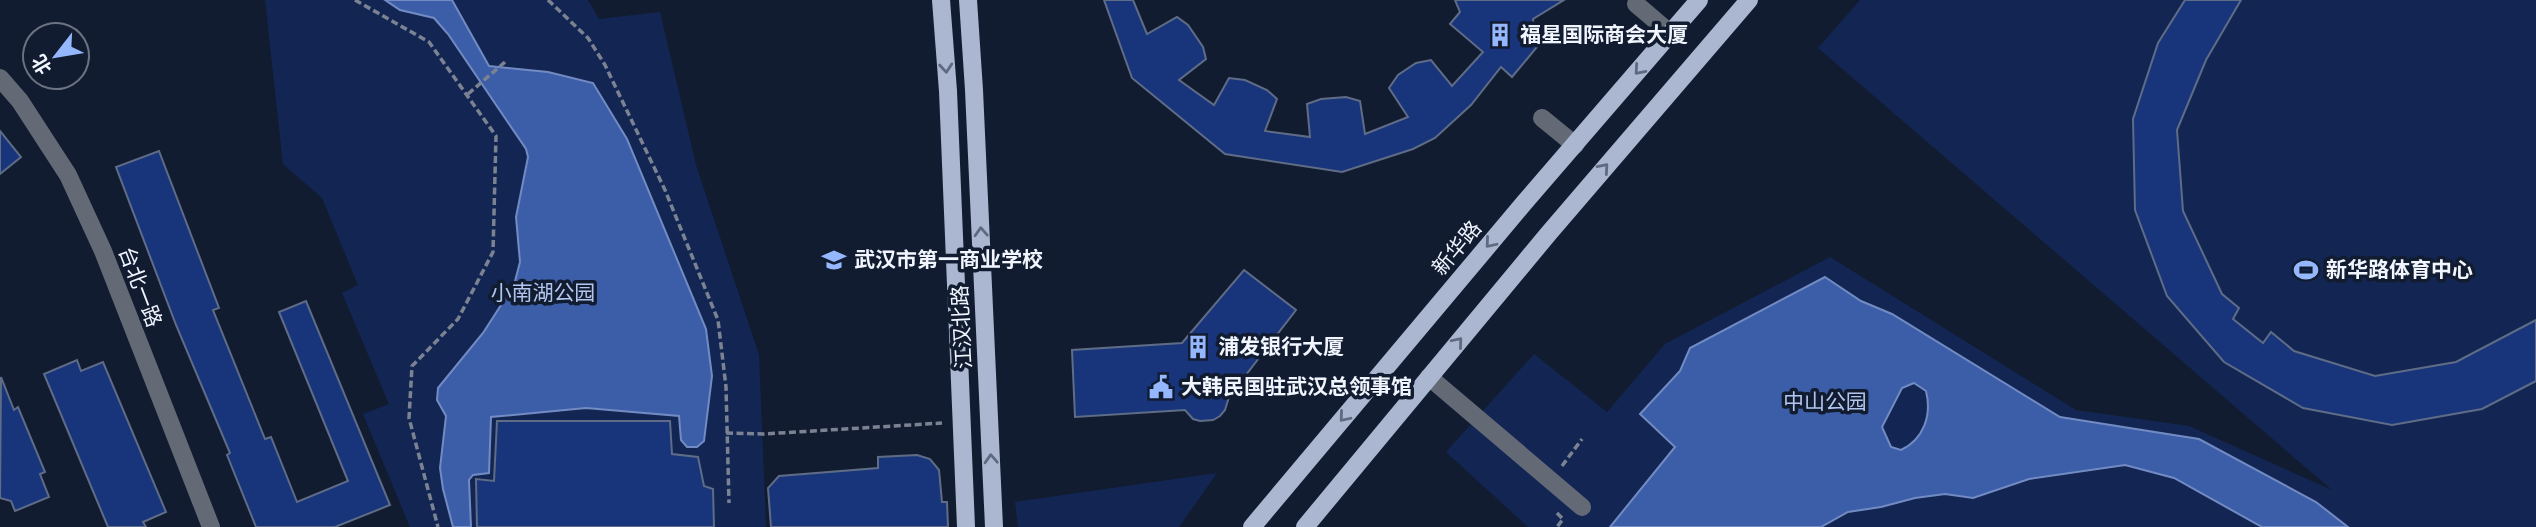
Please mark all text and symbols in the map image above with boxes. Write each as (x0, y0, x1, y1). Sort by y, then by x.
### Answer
north arrow (21, 21, 91, 91)
building icon: 福星国际商会大厦 (1486, 21, 1514, 49)
place label: 福星国际商会大厦 (1520, 21, 1688, 46)
text: 北 (26, 51, 56, 79)
one-way arrow (1635, 62, 1647, 75)
one-way arrow (938, 63, 953, 74)
one-way arrow (1596, 164, 1608, 177)
street label: 新华路 (1426, 215, 1486, 279)
one-way arrow (973, 226, 988, 237)
one-way arrow (1486, 235, 1499, 247)
street label: 台北一路 (115, 243, 168, 330)
school or university icon: 武汉市第一商业学校 (820, 246, 848, 274)
place label: 武汉市第一商业学校 (854, 246, 1043, 271)
sports icon: 新华路体育中心 (2292, 256, 2320, 284)
place label: 新华路体育中心 (2326, 256, 2473, 281)
park label: 小南湖公园 (491, 279, 596, 304)
street label: 江汉北路 (946, 284, 975, 370)
building icon: 浦发银行大厦 (1184, 333, 1212, 361)
place label: 浦发银行大厦 (1218, 333, 1344, 358)
one-way arrow (1450, 338, 1462, 351)
public building icon: 大韩民国驻武汉总领事馆 (1147, 373, 1175, 401)
place label: 大韩民国驻武汉总领事馆 (1181, 373, 1412, 398)
park label: 中山公园 (1783, 388, 1867, 413)
one-way arrow (1340, 409, 1352, 422)
one-way arrow (984, 453, 999, 464)

